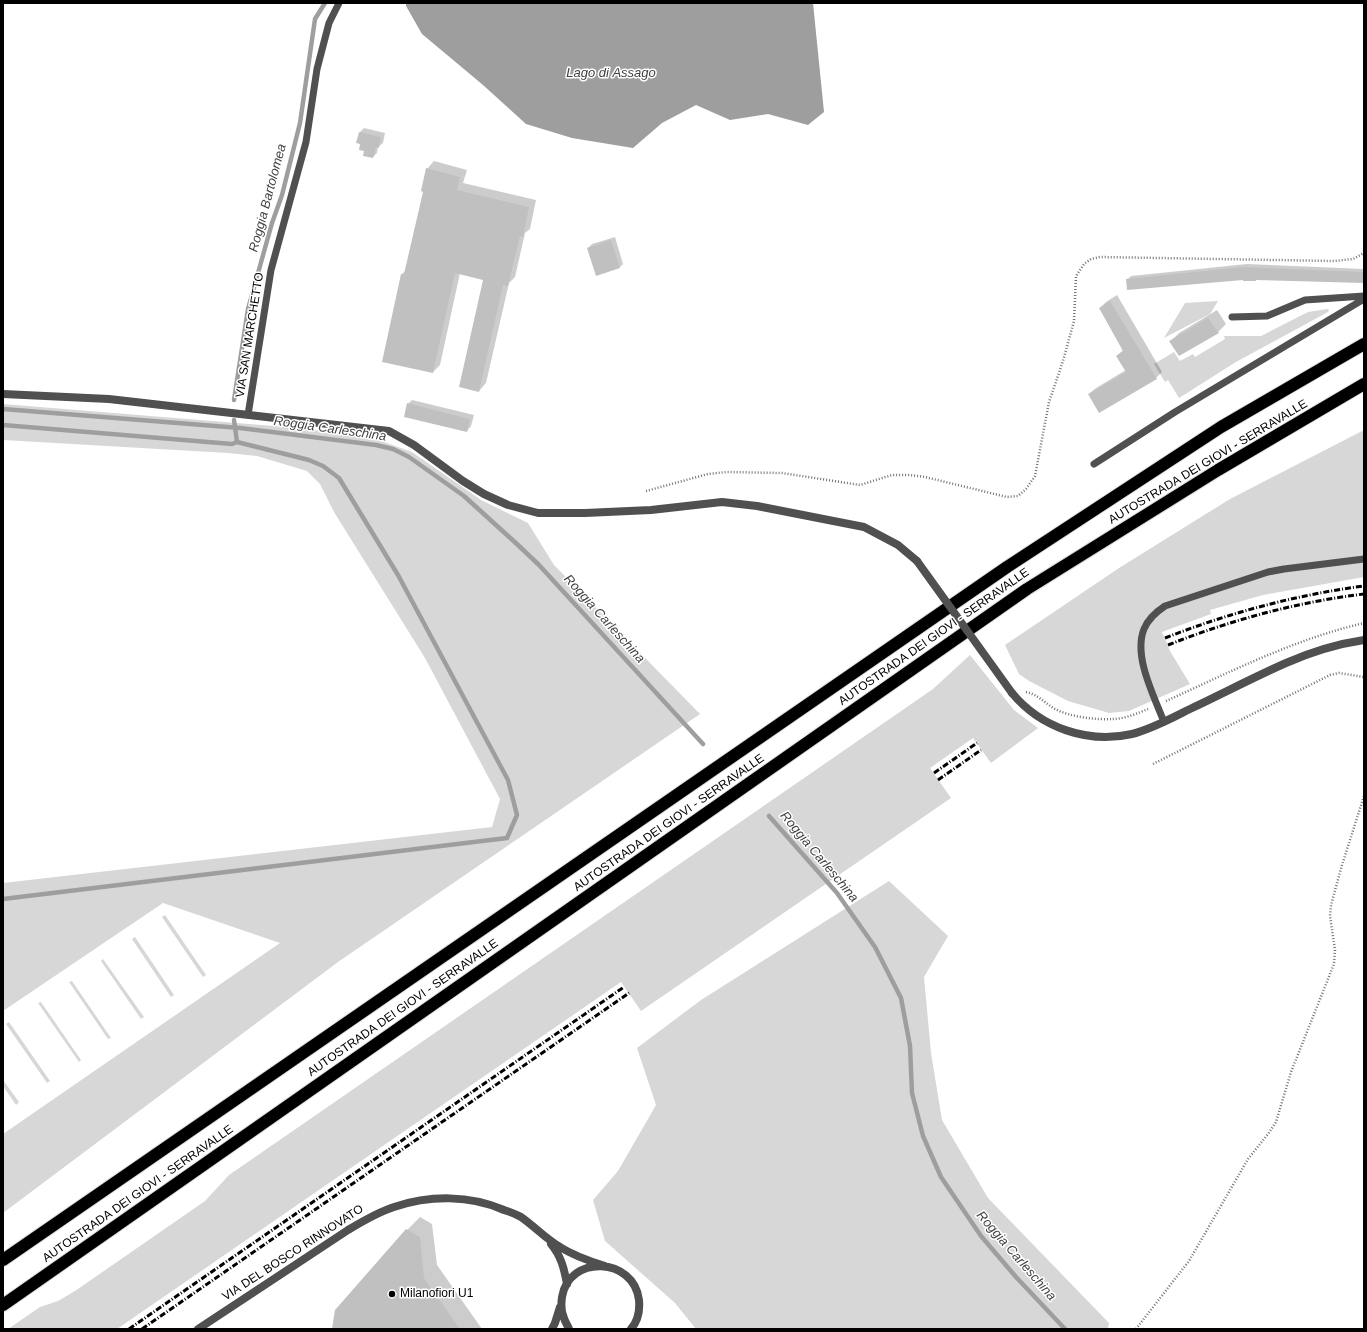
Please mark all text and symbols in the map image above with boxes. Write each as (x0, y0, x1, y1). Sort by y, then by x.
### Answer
water label: Lago di Assago (566, 65, 656, 81)
water label: Roggia Bartolomea (246, 142, 290, 254)
street label: VIA SAN MARCHETTO (233, 271, 267, 399)
street label: AUTOSTRADA DEI GIOVI - SERRAVALLE (1106, 397, 1310, 527)
water label: Roggia Carleschina (273, 413, 387, 445)
street label: AUTOSTRADA DEI GIOVI - SERRAVALLE (836, 565, 1032, 709)
water label: Roggia Carleschina (560, 572, 648, 666)
street label: AUTOSTRADA DEI GIOVI - SERRAVALLE (571, 751, 767, 895)
water label: Roggia Carleschina (777, 809, 861, 905)
street label: AUTOSTRADA DEI GIOVI - SERRAVALLE (305, 936, 501, 1080)
street label: AUTOSTRADA DEI GIOVI - SERRAVALLE (40, 1122, 236, 1266)
street label: VIA DEL BOSCO RINNOVATO (220, 1202, 366, 1304)
water label: Roggia Carleschina (973, 1208, 1059, 1304)
place label: Milanofiori U1 (400, 1287, 473, 1301)
marker: Milanofiori U1 (387, 1289, 397, 1299)

